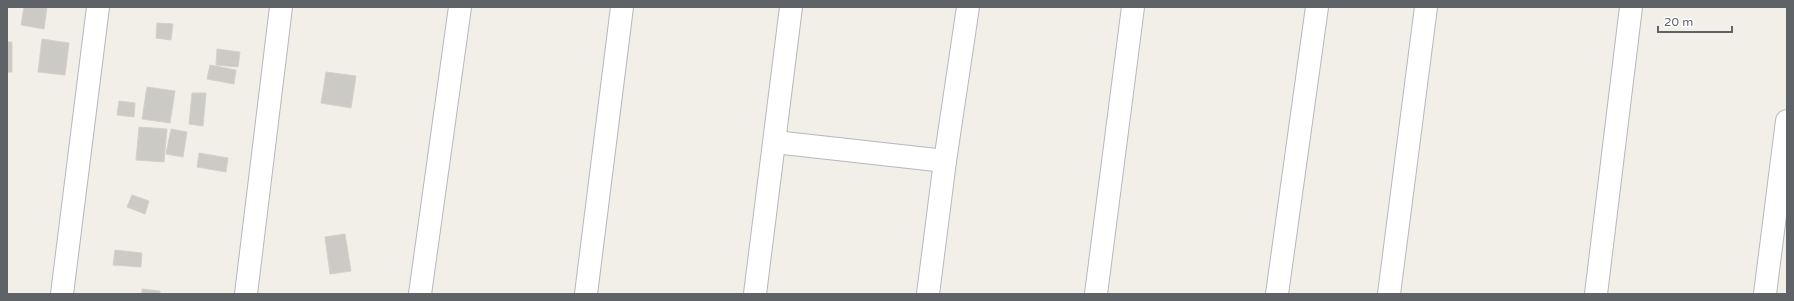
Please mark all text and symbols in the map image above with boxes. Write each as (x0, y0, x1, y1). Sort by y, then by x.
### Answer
scale bar (1658, 8, 1732, 34)
text: 20 m (1664, 15, 1693, 29)

